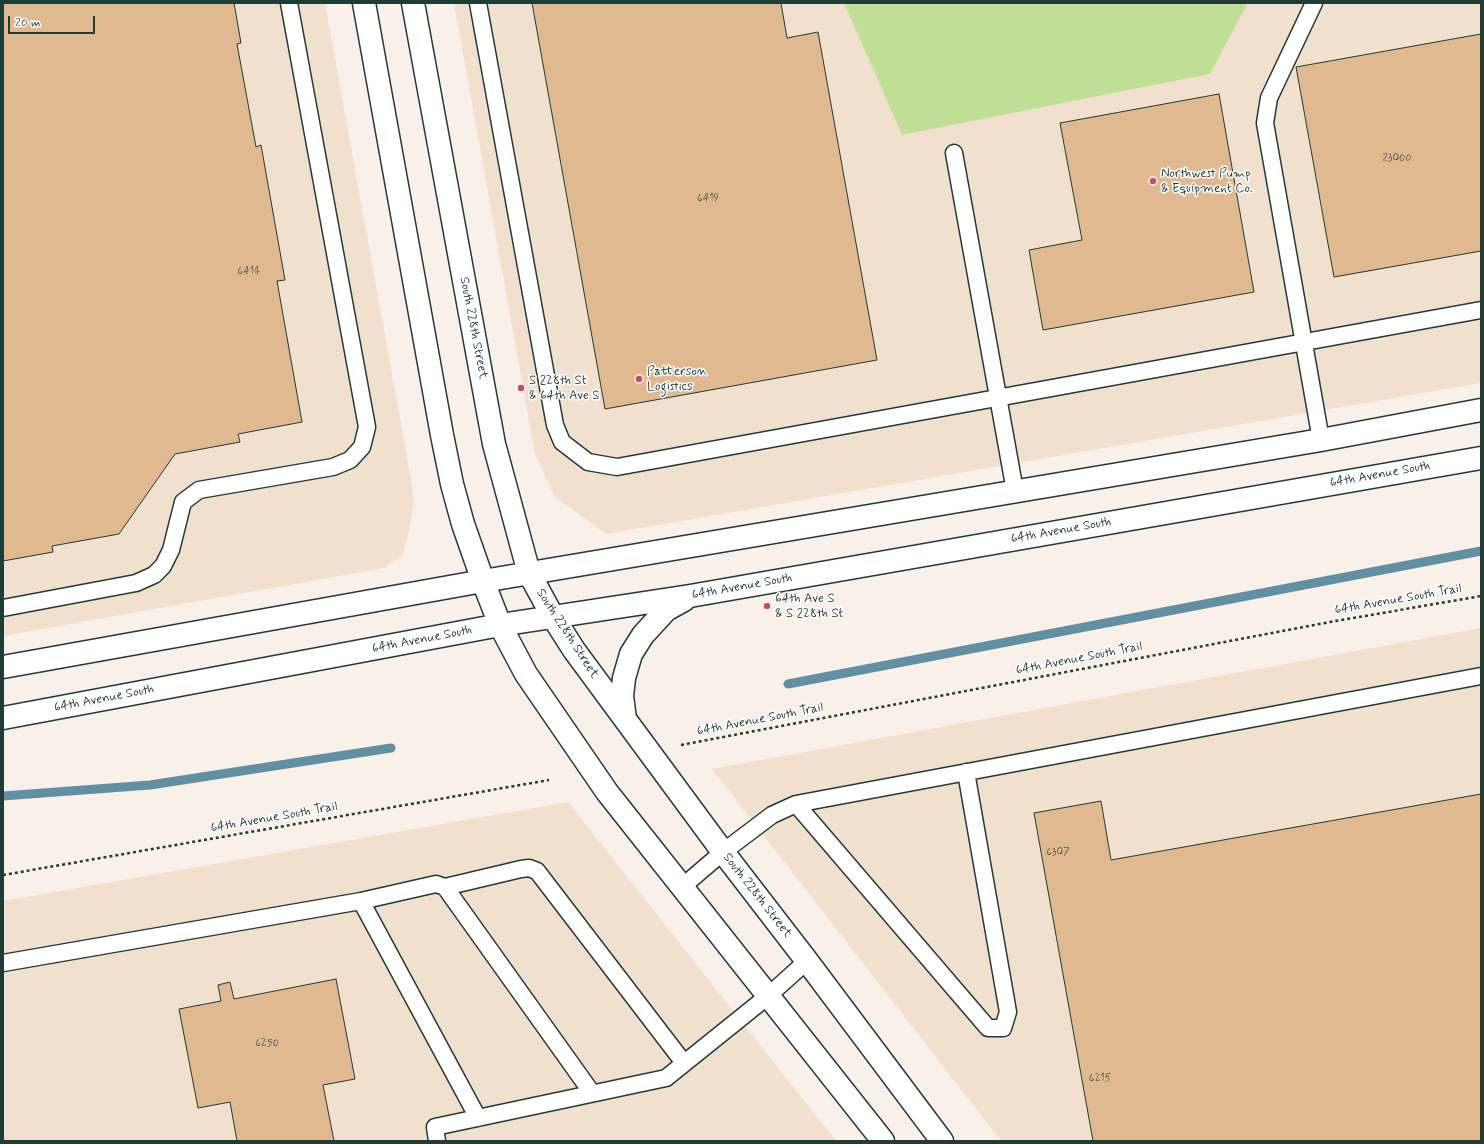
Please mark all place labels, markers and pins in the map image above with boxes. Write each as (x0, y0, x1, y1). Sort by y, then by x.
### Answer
place label: Northwest Pump & Equipment Co. (1161, 166, 1253, 197)
marker: Northwest Pump & Equipment Co. (1148, 176, 1158, 186)
place label: Patterson Logistics (647, 364, 707, 395)
place label: S 228th St & 64th Ave S (529, 373, 600, 404)
marker: Patterson Logistics (634, 374, 644, 384)
marker: S 228th St & 64th Ave S (516, 383, 526, 393)
place label: 64th Ave S & S 228th St (775, 591, 843, 622)
marker: 64th Ave S & S 228th St (762, 601, 772, 611)

